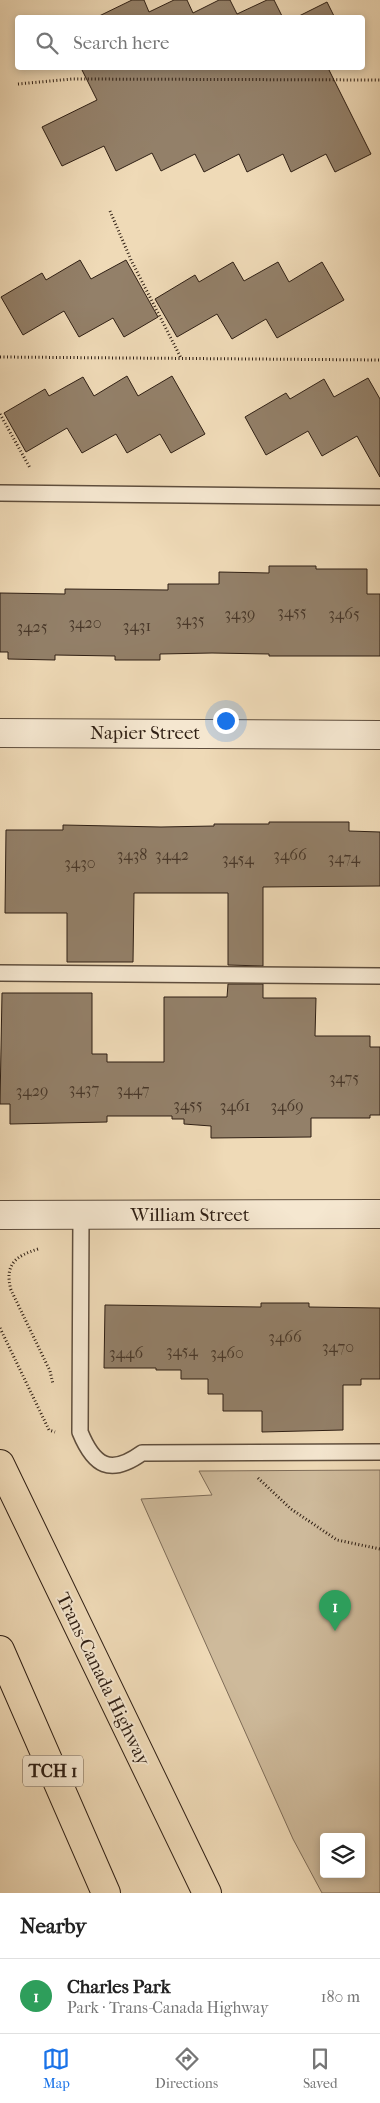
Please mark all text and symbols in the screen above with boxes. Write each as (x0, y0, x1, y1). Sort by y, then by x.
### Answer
search box (15, 15, 365, 70)
icon: search (33, 29, 61, 57)
text: Search here (73, 32, 169, 54)
house number: 3455 (277, 602, 307, 621)
house number: 3439 (225, 604, 255, 623)
house number: 3465 (328, 604, 360, 623)
house number: 3435 (175, 610, 205, 629)
house number: 3420 (68, 613, 102, 632)
house number: 3431 (123, 616, 151, 635)
house number: 3425 (16, 617, 48, 636)
your location (213, 708, 239, 734)
street label: Napier Street (90, 722, 200, 744)
house number: 3438 (117, 845, 147, 864)
house number: 3442 (155, 845, 189, 864)
house number: 3466 (273, 845, 307, 864)
house number: 3474 (328, 848, 361, 867)
house number: 3454 (222, 849, 255, 868)
house number: 3430 (64, 853, 96, 872)
house number: 3475 (329, 1068, 359, 1087)
house number: 3437 (69, 1079, 99, 1098)
house number: 3447 (117, 1080, 150, 1099)
house number: 3429 (16, 1081, 48, 1100)
house number: 3455 (173, 1095, 203, 1114)
house number: 3461 (220, 1096, 250, 1115)
house number: 3469 (270, 1096, 304, 1115)
street label: William Street (129, 1204, 250, 1226)
house number: 3466 (268, 1327, 302, 1346)
house number: 3470 (322, 1337, 354, 1356)
house number: 3454 (166, 1341, 199, 1360)
house number: 3446 (109, 1343, 143, 1362)
house number: 3460 (210, 1343, 244, 1362)
street label: Trans-Canada Highway (52, 1589, 155, 1770)
pin: 1 (319, 1590, 351, 1631)
road number: TCH 1 (23, 1755, 83, 1786)
map controls (320, 1833, 365, 1878)
button: layers (320, 1833, 365, 1878)
text: Nearby (20, 1914, 86, 1938)
text: Charles Park (67, 1976, 171, 1998)
text: 1 (33, 1987, 39, 2006)
text: 180 m (321, 1987, 360, 2006)
text: Park · Trans-Canada Highway (67, 1998, 268, 2017)
tab: Map (42, 2045, 70, 2092)
tab: Directions (155, 2045, 218, 2092)
tab: Saved (303, 2045, 338, 2092)

